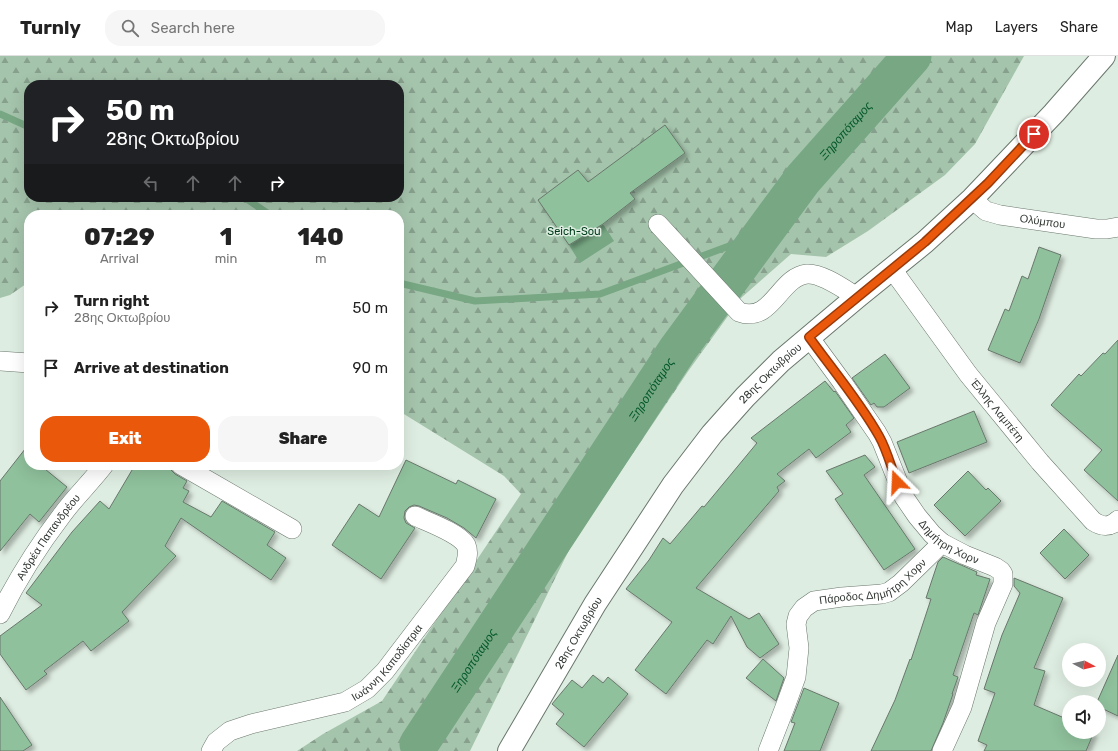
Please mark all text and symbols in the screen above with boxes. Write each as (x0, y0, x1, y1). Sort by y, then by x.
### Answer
search box (105, 10, 385, 46)
text: Turnly (20, 16, 81, 39)
icon: search (119, 17, 141, 39)
text: Search here (151, 19, 235, 37)
text: Map (946, 19, 973, 36)
text: Layers (995, 19, 1038, 36)
text: Share (1060, 19, 1098, 36)
text: 50 m (106, 94, 175, 127)
icon: right (40, 96, 92, 148)
water label: Ξηροπόταμος (816, 99, 875, 163)
pin (1017, 117, 1051, 151)
icon: arrive (1023, 123, 1045, 145)
text: 28ης Οκτωβρίου (106, 128, 239, 150)
icon: left (140, 172, 162, 194)
icon: ahead (182, 172, 204, 194)
icon: ahead (224, 172, 246, 194)
icon: right (266, 172, 288, 194)
street label: Ολύμπου (1019, 211, 1066, 231)
text: 07:29 (84, 223, 155, 251)
text: 1 (220, 223, 232, 251)
text: 140 (297, 223, 344, 251)
park label: Seich-Sou (547, 225, 601, 238)
text: Arrival (100, 251, 139, 266)
text: min (215, 251, 237, 266)
text: m (315, 251, 326, 266)
text: Turn right (74, 292, 149, 310)
icon: right (40, 297, 62, 319)
text: 50 m (353, 299, 388, 317)
text: 28ης Οκτωβρίου (74, 310, 170, 325)
street label: 28ης Οκτωβρίου (736, 340, 804, 406)
water label: Ξηροπόταμος (625, 355, 677, 424)
icon: arrive (40, 357, 62, 379)
text: Arrive at destination (74, 359, 229, 377)
text: 90 m (353, 359, 388, 377)
street label: Έλλης Λαμπέτη (967, 375, 1027, 444)
button: Exit (40, 416, 210, 462)
button: Share (218, 416, 388, 462)
position arrow (876, 461, 918, 503)
street label: Ανδρέα Παπανδρέου (13, 491, 83, 582)
street label: Δημήτρη Χορν (916, 517, 981, 567)
street label: Πάροδος Δημήτρη Χορν (818, 556, 929, 607)
street label: 28ης Οκτωβρίου (552, 594, 605, 671)
street label: Ιωάννη Καποδίστρια (349, 621, 425, 703)
water label: Ξηροπόταμος (448, 626, 500, 695)
north arrow (1062, 643, 1106, 687)
map controls (1062, 643, 1106, 739)
button: sound (1062, 695, 1106, 739)

